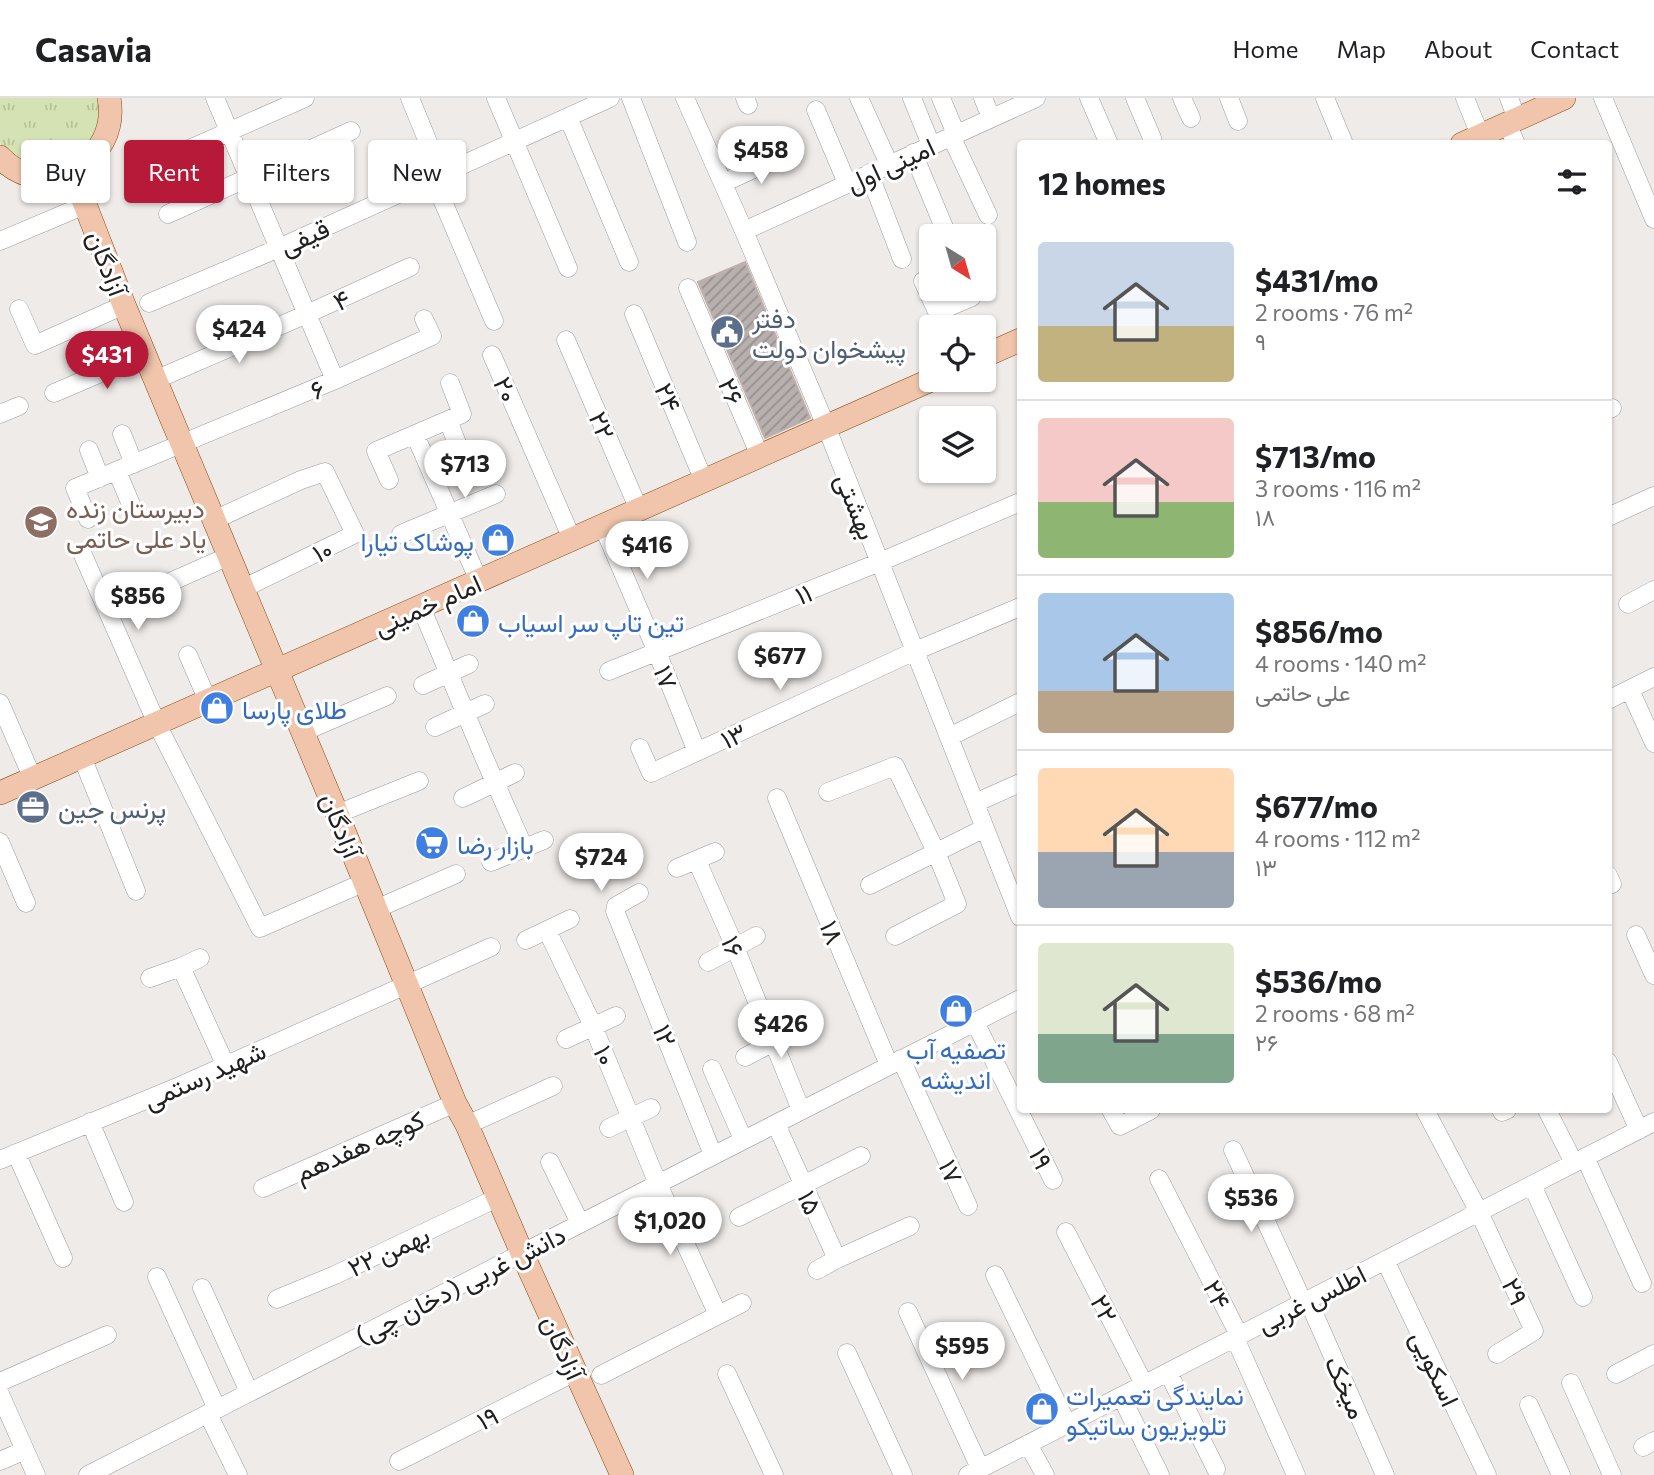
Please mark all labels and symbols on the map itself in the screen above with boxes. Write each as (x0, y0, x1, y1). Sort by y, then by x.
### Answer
pin: $458 (720, 126, 802, 186)
street label: امینی اول (841, 130, 940, 200)
street label: قیفی (274, 211, 334, 262)
north arrow (919, 224, 996, 301)
street label: آزادگان (80, 226, 135, 303)
street label: ۴ (328, 282, 354, 316)
place label: دفتر پیشخوان دولت (751, 302, 906, 367)
pin: $424 (198, 306, 280, 365)
public building icon: دفتر پیشخوان دولت (708, 313, 746, 351)
pin: $431 (66, 331, 148, 391)
street label: ۶ (305, 371, 329, 405)
street label: ۲۰ (488, 372, 526, 406)
street label: ۲۶ (713, 373, 751, 409)
street label: ۲۴ (649, 378, 689, 416)
street label: ۲۲ (583, 406, 623, 444)
pin: $713 (424, 440, 506, 500)
street label: بهشتی (828, 468, 884, 544)
place label: دبیرستان زنده یاد علی حاتمی (66, 492, 206, 555)
school or university icon: دبیرستان زنده یاد علی حاتمی (22, 503, 60, 541)
shop icon: پوشاک تیارا (479, 521, 517, 559)
pin: $416 (606, 522, 688, 581)
place label: پوشاک تیارا (361, 525, 474, 560)
street label: ۱۰ (307, 532, 337, 568)
street label: امام خمینی (368, 567, 487, 644)
pin: $856 (97, 573, 179, 632)
street label: ۱۱ (790, 576, 816, 610)
shop icon: تین تاپ سر اسیاب (454, 602, 492, 640)
place label: تین تاپ سر اسیاب (498, 606, 684, 641)
pin: $677 (739, 632, 821, 692)
street label: ۱۷ (648, 661, 686, 693)
shop icon: طلای پارسا (198, 689, 236, 727)
place label: طلای پارسا (242, 693, 347, 728)
street label: ۱۳ (715, 716, 751, 754)
office icon: پرنس جین (14, 788, 52, 826)
street label: آزادگان (313, 788, 370, 865)
place label: پرنس جین (58, 792, 166, 827)
supermarket icon: بازار رضا (413, 824, 451, 862)
place label: بازار رضا (457, 828, 534, 861)
pin: $724 (560, 834, 642, 893)
street label: ۱۸ (814, 915, 852, 949)
street label: ۱۶ (716, 931, 752, 961)
shop icon: تصفیه آب اندیشه (937, 992, 975, 1030)
pin: $426 (740, 1000, 822, 1060)
street label: ۱۲ (648, 1019, 684, 1051)
street label: شهید رستمی (138, 1033, 271, 1117)
place label: تصفیه آب اندیشه (906, 1033, 1006, 1095)
street label: ۱۰ (588, 1040, 624, 1070)
street label: کوچه هفدهم (289, 1103, 430, 1191)
street label: ۱۹ (1024, 1142, 1060, 1174)
street label: ۱۷ (933, 1154, 971, 1188)
pin: $536 (1210, 1174, 1292, 1234)
street label: ۱۵ (792, 1185, 830, 1219)
pin: $1,020 (613, 1198, 727, 1257)
street label: ۲۲ بهمن (342, 1218, 435, 1284)
street label: دانش غربی (دخان چی) (350, 1218, 572, 1354)
street label: اطلس غربی (1251, 1257, 1372, 1340)
street label: ۲۹ (1496, 1273, 1536, 1309)
street label: ۲۴ (1198, 1274, 1238, 1314)
street label: ۲۲ (1085, 1289, 1125, 1327)
street label: آزادگان (534, 1310, 593, 1387)
pin: $595 (921, 1322, 1003, 1382)
street label: اسکویی (1403, 1325, 1467, 1412)
street label: میخک (1319, 1351, 1374, 1424)
place label: نمایندگی تعمیرات تلویزیون ساتیکو (1066, 1379, 1244, 1442)
shop icon: نمایندگی تعمیرات تلویزیون ساتیکو (1023, 1390, 1061, 1428)
street label: ۱۹ (471, 1399, 503, 1435)

